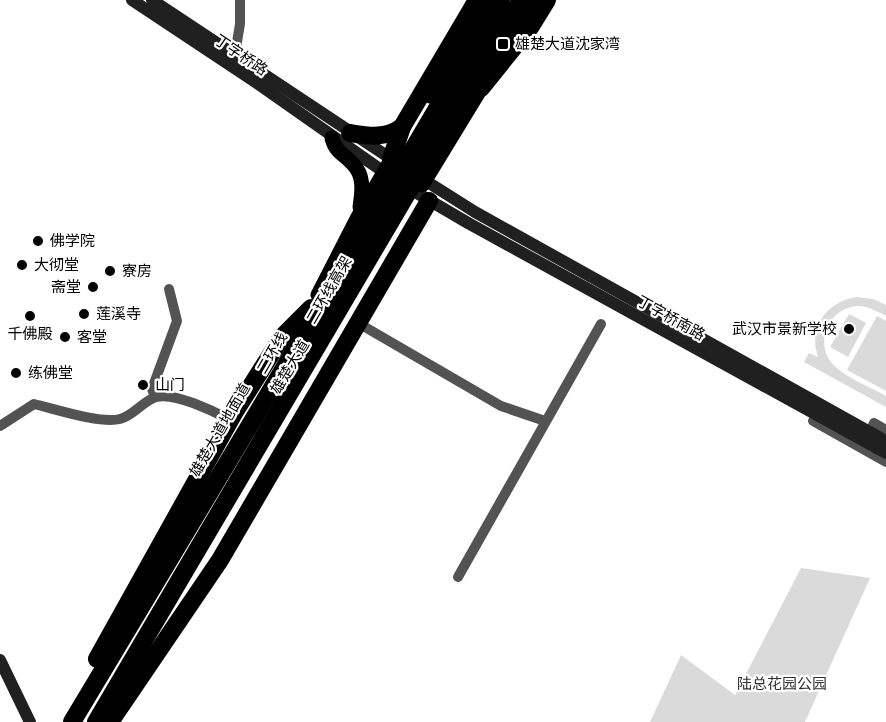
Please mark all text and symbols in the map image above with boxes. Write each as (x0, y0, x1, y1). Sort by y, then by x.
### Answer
street label: 丁字桥路 (211, 30, 271, 79)
place label: 雄楚大道沈家湾 (515, 34, 620, 53)
marker: 雄楚大道沈家湾 (496, 37, 510, 51)
place label: 佛学院 (50, 231, 95, 250)
marker: 佛学院 (31, 234, 45, 248)
street label: 二环线高架 (302, 253, 356, 327)
place label: 大彻堂 (34, 255, 79, 274)
marker: 大彻堂 (15, 258, 29, 272)
place label: 寮房 (122, 261, 152, 280)
marker: 寮房 (103, 264, 117, 278)
place label: 斋堂 (51, 277, 81, 296)
marker: 斋堂 (86, 280, 100, 294)
street label: 丁字桥南路 (634, 291, 709, 344)
place label: 莲溪寺 (96, 304, 141, 323)
marker: 莲溪寺 (77, 307, 91, 321)
marker: 千佛殿 (23, 309, 37, 323)
place label: 武汉市景新学校 (732, 319, 837, 338)
marker: 武汉市景新学校 (842, 322, 856, 336)
place label: 千佛殿 (7, 324, 53, 343)
place label: 客堂 (77, 327, 107, 346)
street label: 二环线 (252, 329, 291, 377)
marker: 客堂 (58, 330, 72, 344)
street label: 雄楚大道 (266, 336, 313, 397)
place label: 练佛堂 (28, 363, 73, 382)
marker: 练佛堂 (9, 366, 23, 380)
place label: 山门 (155, 375, 185, 394)
marker: 山门 (136, 378, 150, 392)
street label: 雄楚大道地面道 (185, 380, 254, 480)
park label: 陆总花园公园 (737, 674, 827, 693)

